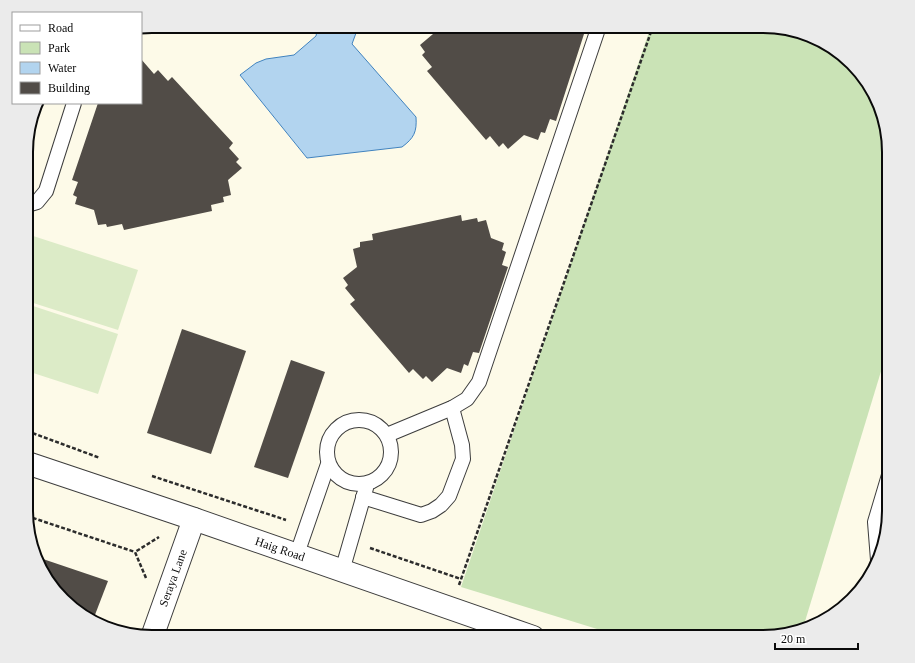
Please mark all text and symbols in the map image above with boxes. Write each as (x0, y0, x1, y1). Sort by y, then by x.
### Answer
legend (12, 12, 142, 104)
text: Road (48, 21, 73, 35)
text: Park (48, 41, 70, 55)
text: Water (48, 61, 76, 75)
text: Building (48, 81, 90, 95)
street label: Haig Road (253, 534, 307, 564)
street label: Seraya Lane (156, 548, 190, 608)
scale bar (775, 625, 858, 651)
text: 20 m (781, 632, 806, 646)

